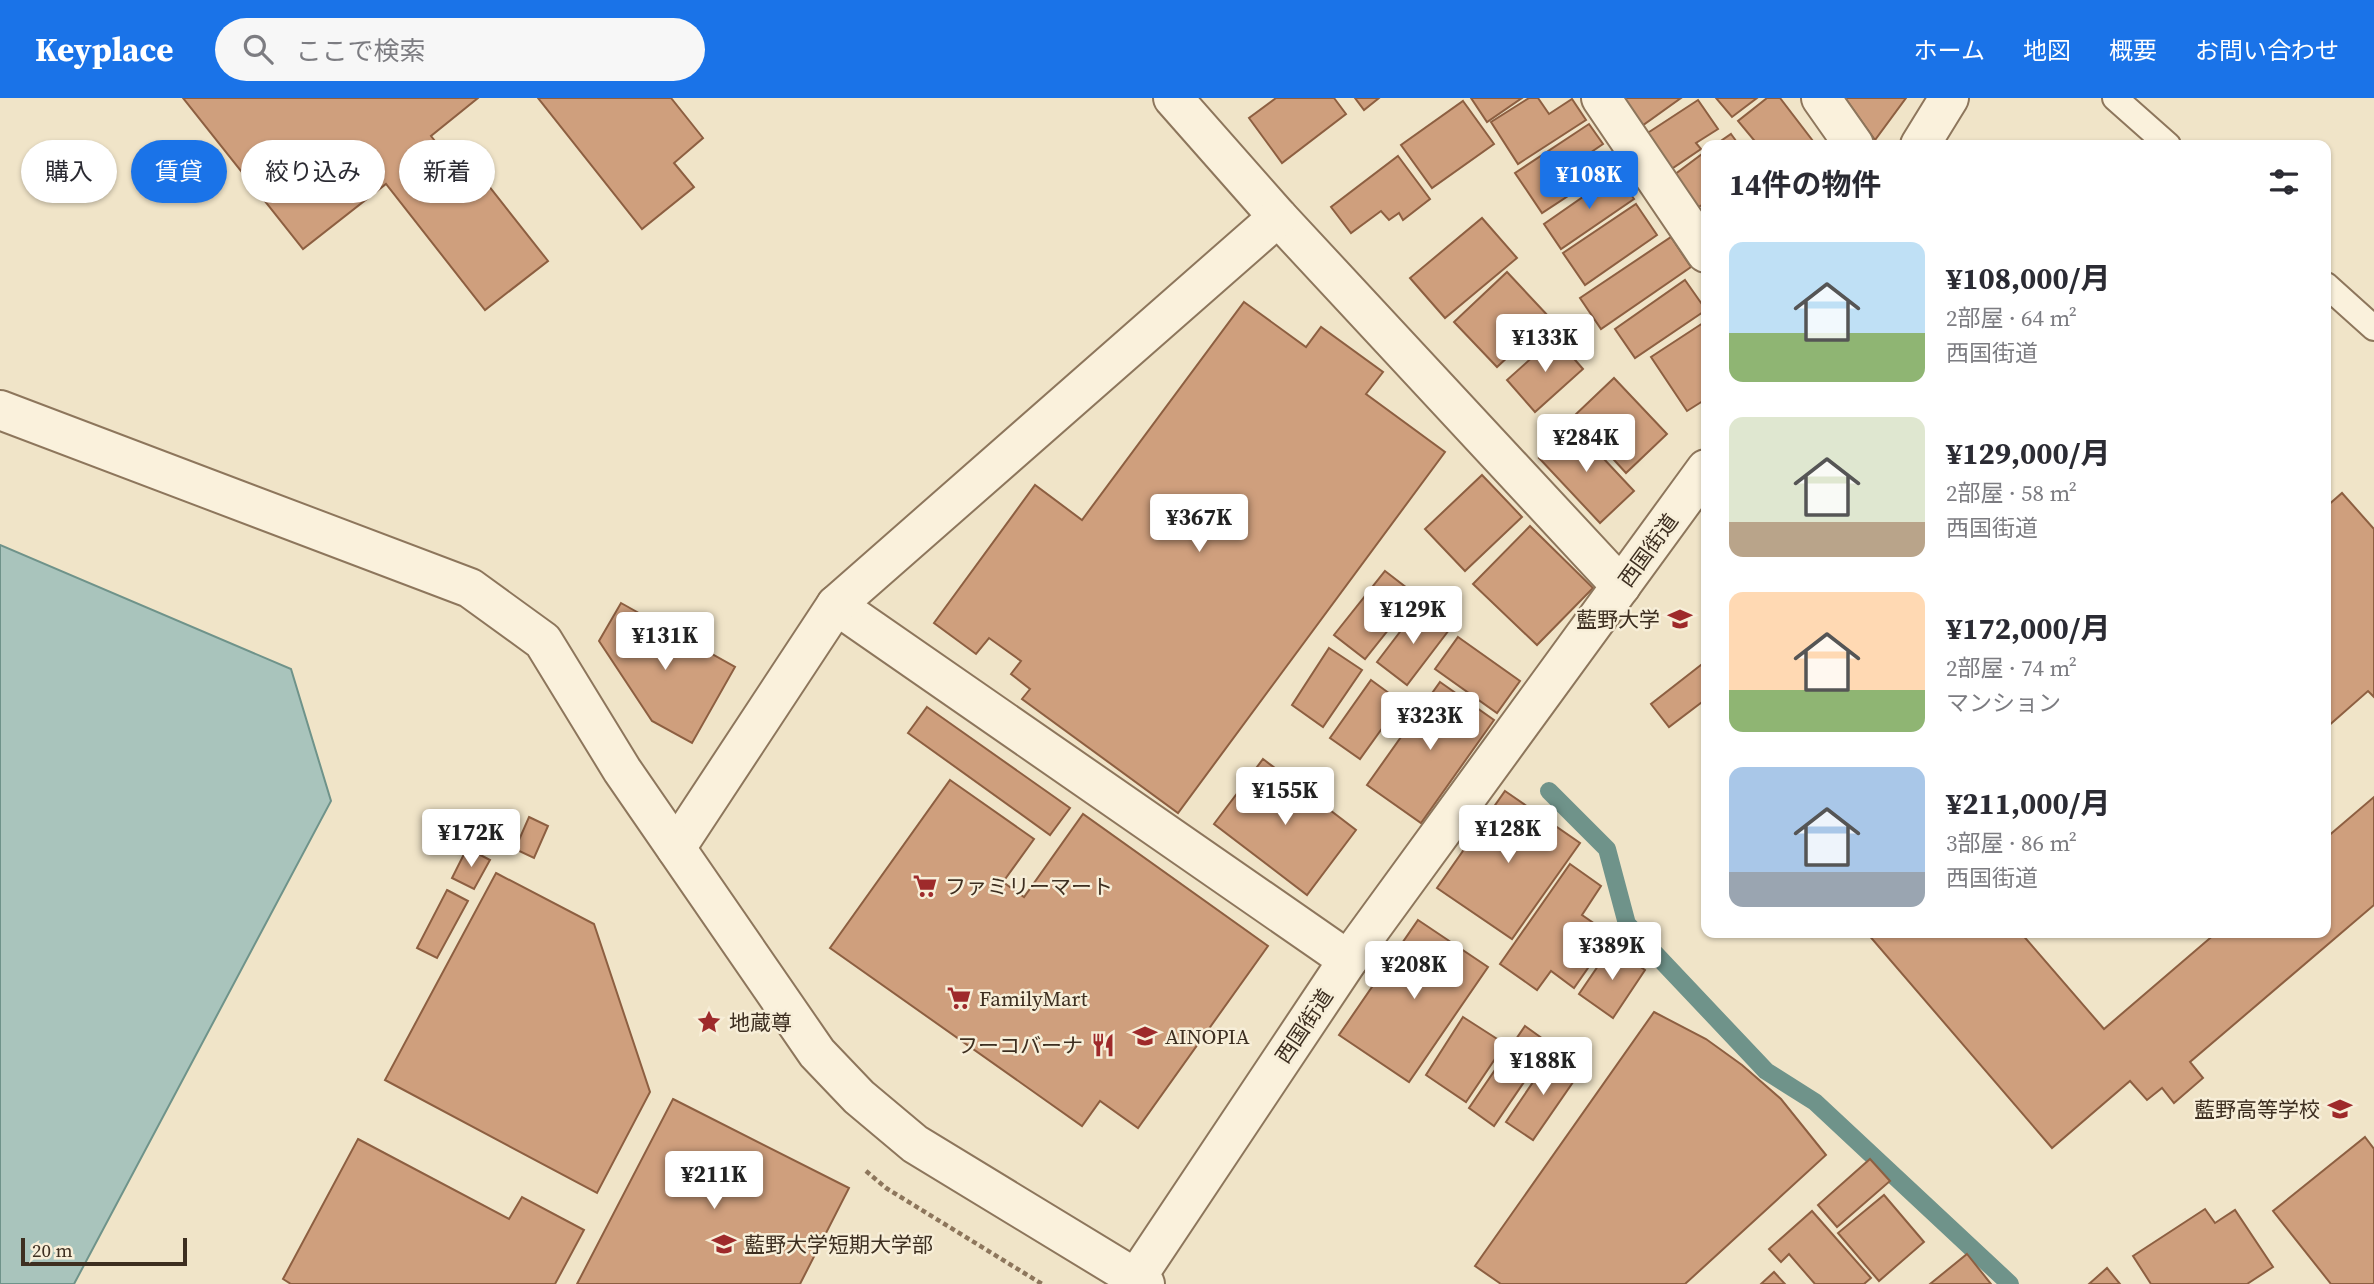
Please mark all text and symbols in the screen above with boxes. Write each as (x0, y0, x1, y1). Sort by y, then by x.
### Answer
search box (215, 18, 705, 81)
text: Keyplace (35, 27, 173, 72)
icon: search (239, 30, 277, 68)
text: ここで検索 (295, 33, 426, 69)
text: ホーム (1914, 34, 1985, 67)
text: 地図 (2023, 34, 2071, 67)
text: 概要 (2109, 34, 2157, 67)
text: お問い合わせ (2195, 34, 2339, 67)
chip: 購入 (21, 140, 117, 203)
chip: 賃貸 (131, 140, 227, 203)
chip: 絞り込み (241, 140, 385, 203)
chip: 新着 (399, 140, 495, 203)
pin: ¥108K (1540, 152, 1638, 211)
text: ¥108K (1556, 158, 1622, 190)
icon: filters (2265, 163, 2303, 201)
text: 14件の物件 (1729, 164, 1882, 205)
text: ¥108,000/月 (1946, 258, 2110, 299)
icon: home (1785, 270, 1869, 354)
text: 2部屋 · 64 m² (1946, 302, 2077, 334)
pin: ¥133K (1496, 314, 1594, 374)
text: ¥133K (1512, 321, 1578, 353)
text: 西国街道 (1946, 337, 2038, 369)
pin: ¥284K (1537, 414, 1635, 474)
text: ¥284K (1553, 421, 1619, 453)
text: ¥129,000/月 (1946, 433, 2110, 474)
icon: home (1785, 445, 1869, 529)
text: 2部屋 · 58 m² (1946, 477, 2077, 509)
pin: ¥367K (1150, 494, 1248, 554)
text: ¥367K (1166, 501, 1232, 533)
street label: 西国街道 (1612, 507, 1684, 593)
text: 西国街道 (1946, 512, 2038, 544)
pin: ¥129K (1364, 587, 1462, 646)
text: ¥129K (1380, 593, 1446, 625)
place label: 藍野大学 (1576, 605, 1660, 634)
school or university icon: 藍野大学 (1666, 605, 1694, 633)
text: ¥172,000/月 (1946, 608, 2110, 649)
pin: ¥131K (616, 612, 714, 672)
text: ¥131K (632, 619, 698, 651)
icon: home (1785, 620, 1869, 704)
text: 2部屋 · 74 m² (1946, 652, 2077, 684)
text: マンション (1946, 687, 2061, 719)
pin: ¥323K (1381, 692, 1479, 752)
text: ¥323K (1397, 699, 1463, 731)
pin: ¥155K (1236, 768, 1334, 827)
text: ¥155K (1252, 774, 1318, 806)
text: ¥211,000/月 (1946, 783, 2110, 824)
icon: home (1785, 795, 1869, 879)
pin: ¥128K (1459, 806, 1557, 865)
pin: ¥172K (422, 810, 520, 869)
text: ¥128K (1475, 812, 1541, 844)
text: ¥172K (438, 816, 504, 848)
text: 3部屋 · 86 m² (1946, 827, 2077, 859)
text: 西国街道 (1946, 862, 2038, 894)
supermarket icon: ファミリーマート (911, 872, 939, 900)
place label: ファミリーマート (945, 872, 1113, 901)
pin: ¥389K (1563, 922, 1661, 982)
text: ¥389K (1579, 929, 1645, 961)
pin: ¥208K (1365, 942, 1463, 1001)
text: ¥208K (1381, 948, 1447, 980)
street label: 西国街道 (1268, 983, 1340, 1069)
supermarket icon: FamilyMart (945, 984, 973, 1012)
place label: FamilyMart (979, 984, 1088, 1013)
place icon: 地蔵尊 (695, 1008, 723, 1036)
place label: 地蔵尊 (729, 1008, 792, 1037)
school or university icon: AINOPIA (1131, 1022, 1159, 1050)
place label: AINOPIA (1165, 1022, 1250, 1051)
place label: フーコバーナ (957, 1031, 1083, 1060)
restaurant icon: フーコバーナ (1089, 1031, 1117, 1059)
pin: ¥188K (1494, 1038, 1592, 1097)
text: ¥188K (1510, 1044, 1576, 1076)
place label: 藍野高等学校 (2194, 1095, 2320, 1124)
school or university icon: 藍野高等学校 (2326, 1095, 2354, 1123)
pin: ¥211K (665, 1152, 763, 1211)
text: ¥211K (681, 1158, 747, 1190)
school or university icon: 藍野大学短期大学部 (710, 1230, 738, 1258)
place label: 藍野大学短期大学部 (744, 1230, 933, 1259)
scale bar (21, 1235, 187, 1267)
text: 20 m (32, 1237, 73, 1263)

